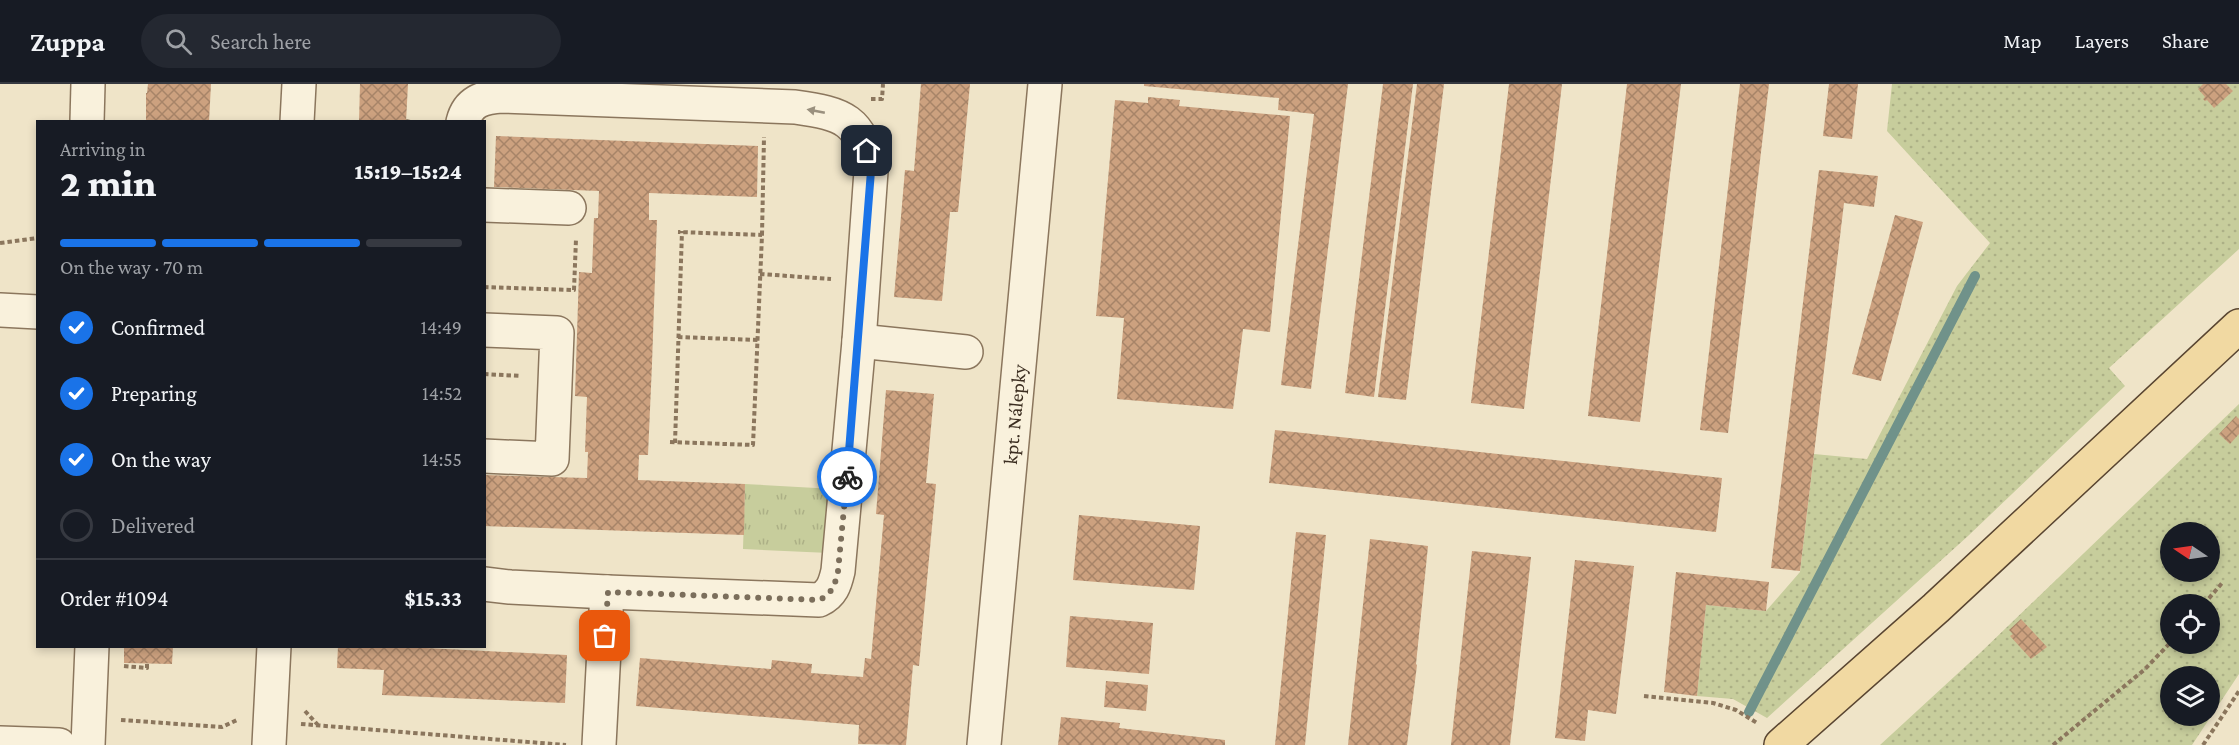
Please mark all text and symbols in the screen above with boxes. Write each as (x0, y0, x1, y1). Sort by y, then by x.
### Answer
search box (141, 14, 561, 68)
icon: search (162, 25, 195, 58)
text: Zuppa (30, 26, 105, 57)
text: Search here (210, 29, 311, 54)
text: Map (2003, 29, 2042, 53)
text: Layers (2075, 29, 2129, 53)
text: Share (2162, 29, 2209, 53)
one-way arrow (806, 106, 825, 115)
pin (841, 125, 892, 176)
icon: home (850, 134, 883, 167)
text: Arriving in (60, 138, 145, 160)
text: 15:19–15:24 (355, 159, 462, 184)
text: 2 min (60, 161, 156, 204)
text: On the way · 70 m (60, 256, 203, 278)
icon: check (60, 311, 93, 344)
text: Confirmed (111, 315, 205, 340)
text: 14:49 (420, 316, 462, 338)
street label: kpt. Nálepky (999, 363, 1031, 465)
icon: check (60, 377, 93, 410)
text: Preparing (111, 381, 197, 406)
text: 14:52 (422, 382, 462, 404)
icon: check (60, 443, 93, 476)
text: On the way (111, 447, 211, 472)
courier (817, 447, 877, 507)
text: 14:55 (422, 448, 462, 470)
icon: bike (831, 461, 864, 494)
text: Delivered (111, 513, 195, 538)
north arrow (2160, 522, 2220, 582)
map controls (2160, 522, 2220, 726)
text: Order #1094 (60, 586, 169, 611)
text: $15.33 (405, 586, 462, 611)
button: locate (2160, 594, 2220, 654)
pin (579, 610, 630, 661)
icon: bag (588, 619, 621, 652)
button: layers (2160, 666, 2220, 726)

